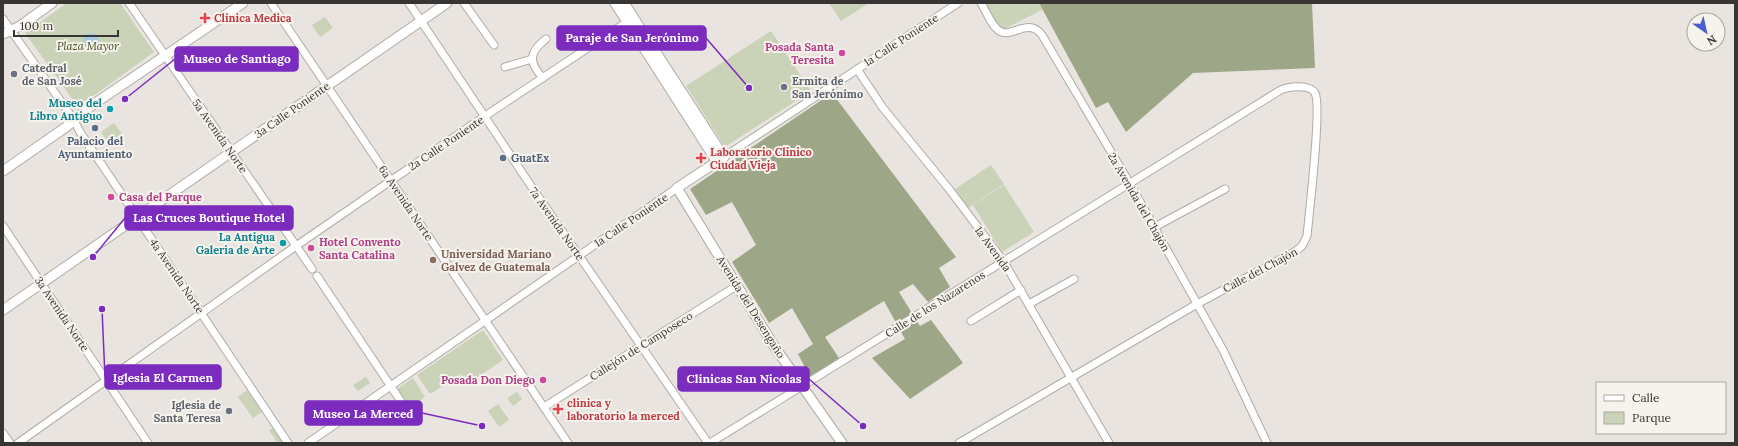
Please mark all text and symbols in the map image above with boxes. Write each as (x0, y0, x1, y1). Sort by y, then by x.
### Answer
place label: Clínica Medica (214, 11, 292, 25)
street label: 1a Calle Poniente (861, 11, 941, 69)
scale bar (14, 12, 118, 38)
marker: Clínica Medica (199, 12, 211, 24)
north arrow (1686, 12, 1726, 52)
text: 100 m (20, 18, 53, 33)
callout: Paraje de San Jerónimo (557, 26, 706, 50)
text: Paraje de San Jerónimo (565, 30, 699, 45)
text: N (1704, 32, 1719, 49)
park label: Plaza Mayor (57, 39, 120, 53)
place label: Posada Santa Teresita (765, 40, 834, 67)
callout: Museo de Santiago (175, 47, 298, 71)
marker: Posada Santa Teresita (837, 48, 847, 58)
text: Museo de Santiago (183, 51, 291, 66)
place label: Catedral de San José (22, 61, 82, 88)
marker: Catedral de San José (9, 69, 19, 79)
place label: Ermita de San Jerónimo (792, 74, 863, 101)
street label: 3a Calle Poniente (252, 79, 332, 141)
marker: Ermita de San Jerónimo (779, 82, 789, 92)
place label: Museo del Libro Antiguo (30, 96, 103, 123)
street label: 5a Avenida Norte (189, 96, 251, 176)
marker: Museo del Libro Antiguo (105, 104, 115, 114)
street label: 2a Calle Poniente (406, 113, 487, 173)
marker: Palacio del Ayuntamiento (90, 123, 100, 133)
place label: Palacio del Ayuntamiento (58, 134, 132, 161)
place label: Laboratorio Clinico Ciudad Vieja (710, 145, 812, 172)
street label: 2a Avenida del Chajón (1105, 150, 1173, 254)
place label: GuatEx (511, 151, 549, 165)
marker: Laboratorio Clinico Ciudad Vieja (695, 152, 707, 164)
marker: GuatEx (498, 153, 508, 163)
street label: 6a Avenida Norte (376, 163, 436, 243)
street label: 7a Avenida Norte (526, 185, 588, 263)
place label: Casa del Parque (119, 190, 202, 204)
street label: 1a Calle Poniente (591, 190, 671, 250)
marker: Casa del Parque (106, 192, 116, 202)
callout: Las Cruces Boutique Hotel (125, 206, 293, 230)
text: Las Cruces Boutique Hotel (133, 210, 285, 225)
street label: 1a Avenida (972, 224, 1014, 275)
place label: La Antigua Galeria de Arte (196, 230, 275, 257)
place label: Hotel Convento Santa Catalina (319, 235, 401, 262)
street label: 4a Avenida Norte (147, 236, 207, 316)
marker: La Antigua Galeria de Arte (278, 238, 288, 248)
marker: Hotel Convento Santa Catalina (306, 243, 316, 253)
street label: Calle del Chajón (1220, 244, 1300, 296)
place label: Universidad Mariano Galvez de Guatemala (441, 247, 551, 274)
street label: Avenida del Desengaño (713, 252, 788, 361)
marker: Universidad Mariano Galvez de Guatemala (428, 255, 438, 265)
street label: Calle de los Nazarenos (882, 268, 988, 340)
street label: 3a Avenida Norte (32, 274, 92, 354)
street label: Callejón de Camposeco (587, 309, 695, 383)
callout: Iglesia El Carmen (105, 365, 221, 389)
callout: Clínicas San Nicolas (678, 367, 809, 391)
text: Iglesia El Carmen (113, 370, 213, 385)
text: Clínicas San Nicolas (686, 371, 802, 386)
place label: Posada Don Diego (441, 373, 535, 387)
marker: Posada Don Diego (538, 375, 548, 385)
legend (1596, 382, 1726, 434)
text: Calle (1632, 390, 1660, 405)
place label: clinica y laboratorio la merced (567, 396, 680, 423)
place label: Iglesia de Santa Teresa (154, 398, 221, 425)
callout: Museo La Merced (305, 401, 422, 425)
marker: clinica y laboratorio la merced (552, 403, 564, 415)
marker: Iglesia de Santa Teresa (224, 406, 234, 416)
text: Museo La Merced (312, 406, 414, 421)
text: Parque (1632, 410, 1672, 425)

